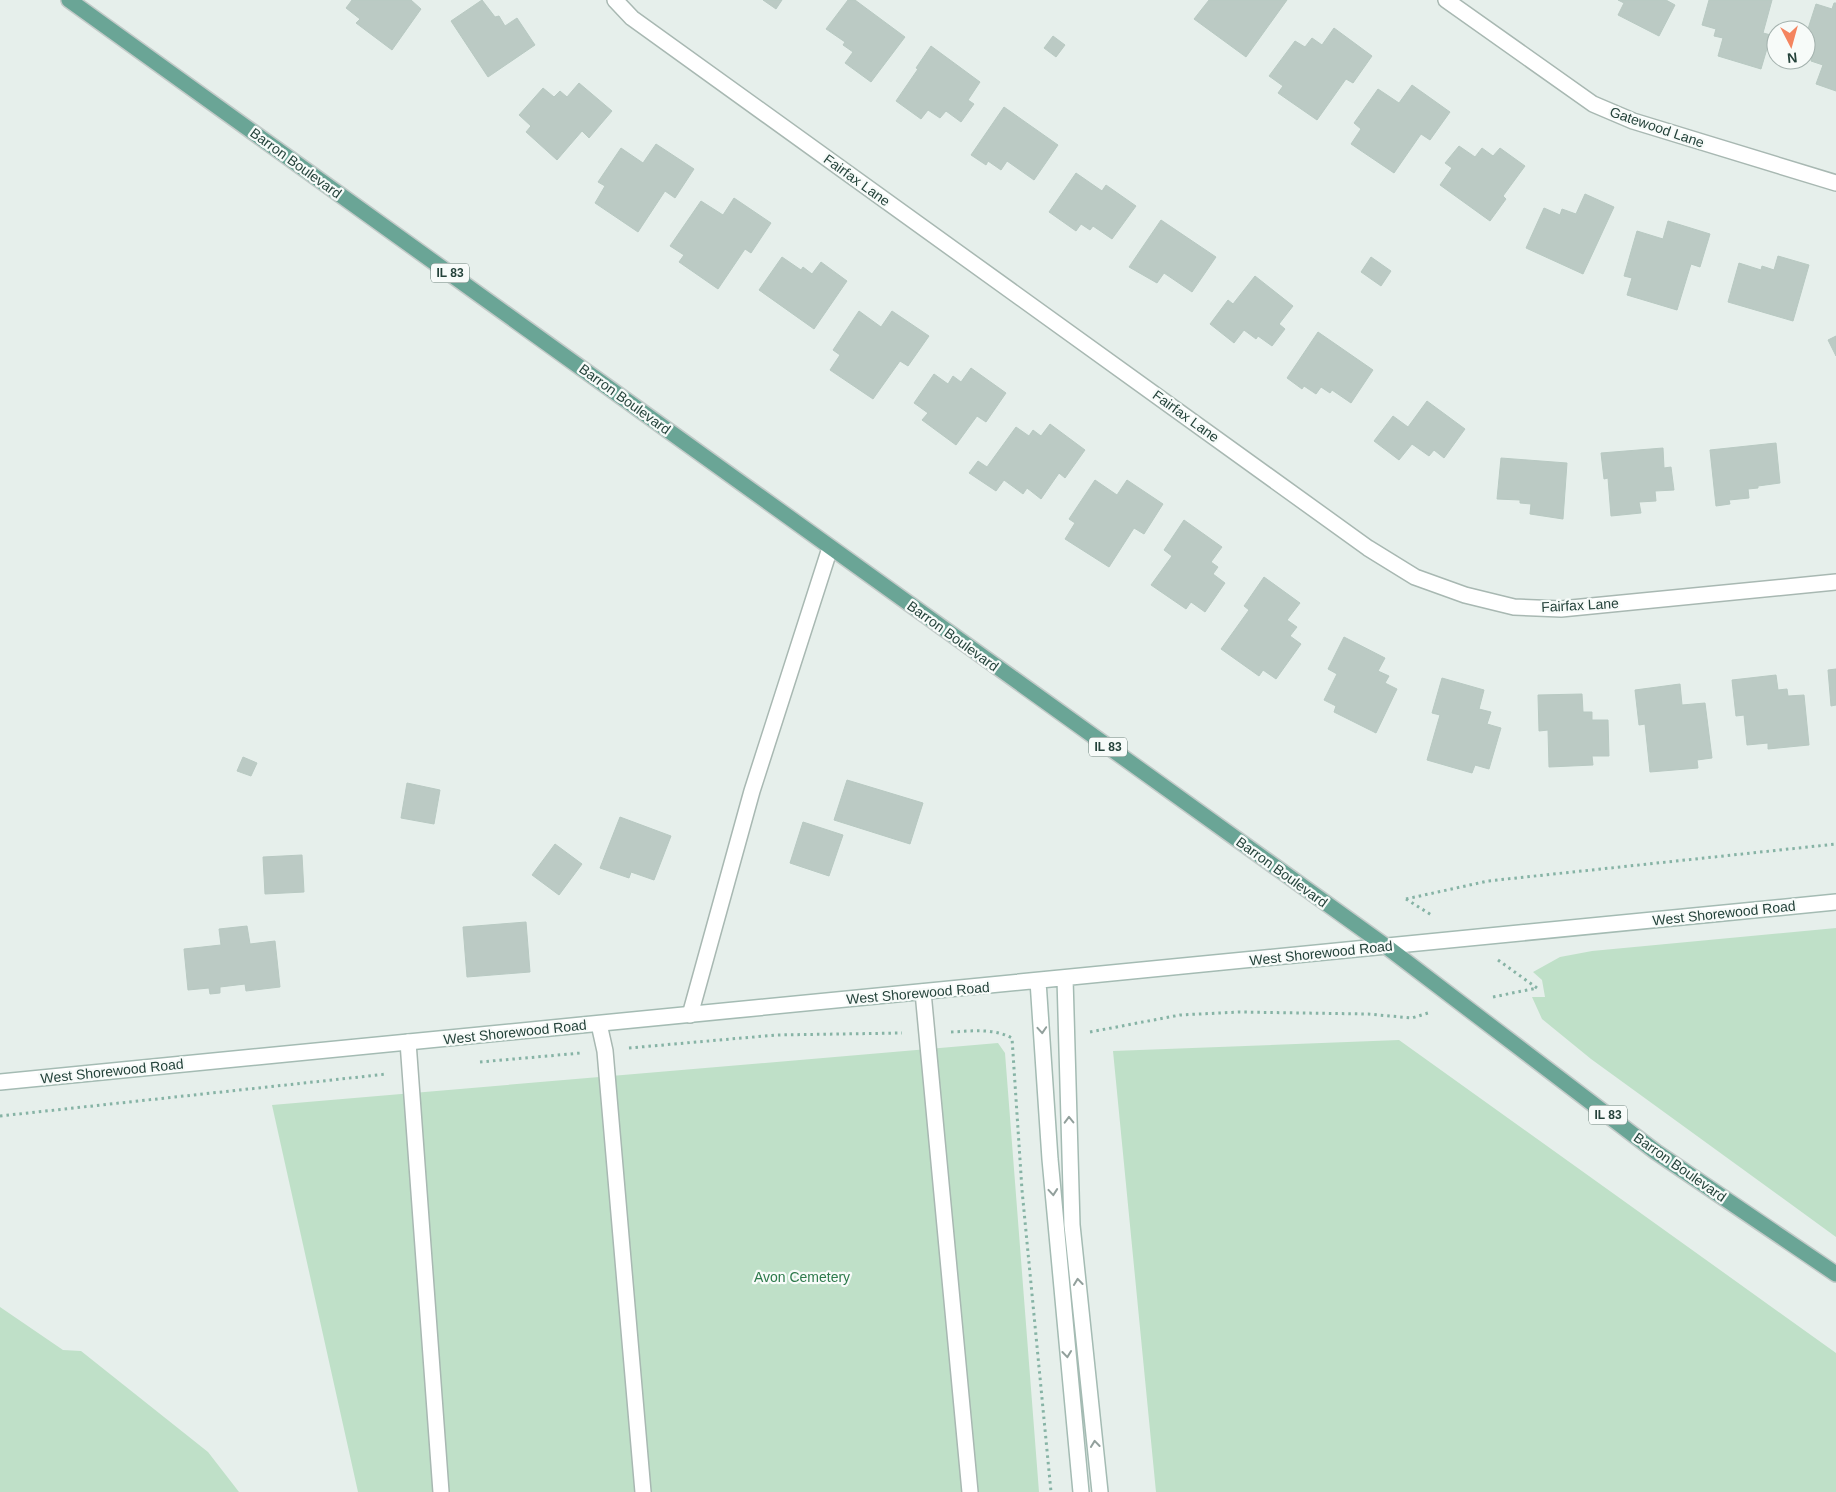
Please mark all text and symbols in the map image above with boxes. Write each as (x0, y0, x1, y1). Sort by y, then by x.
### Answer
north arrow (1766, 20, 1816, 70)
text: N (1786, 49, 1798, 66)
street label: Gatewood Lane (1608, 103, 1707, 151)
street label: Barron Boulevard (247, 125, 345, 201)
street label: Fairfax Lane (821, 151, 893, 209)
road number: IL 83 (431, 264, 469, 282)
street label: Barron Boulevard (576, 361, 674, 437)
street label: Fairfax Lane (1150, 387, 1222, 445)
street label: Fairfax Lane (1541, 595, 1619, 615)
street label: Barron Boulevard (904, 598, 1002, 674)
road number: IL 83 (1089, 738, 1127, 756)
street label: Barron Boulevard (1233, 834, 1331, 910)
street label: West Shorewood Road (1652, 898, 1796, 928)
street label: West Shorewood Road (1249, 938, 1393, 968)
street label: West Shorewood Road (846, 979, 990, 1007)
street label: West Shorewood Road (443, 1017, 587, 1047)
one-way arrow (1036, 1026, 1047, 1034)
street label: West Shorewood Road (40, 1056, 184, 1086)
road number: IL 83 (1589, 1106, 1627, 1124)
one-way arrow (1064, 1116, 1075, 1124)
street label: Barron Boulevard (1631, 1129, 1729, 1205)
one-way arrow (1047, 1188, 1058, 1196)
park label: Avon Cemetery (754, 1269, 850, 1285)
one-way arrow (1073, 1278, 1084, 1286)
one-way arrow (1062, 1350, 1073, 1358)
one-way arrow (1090, 1439, 1101, 1447)

